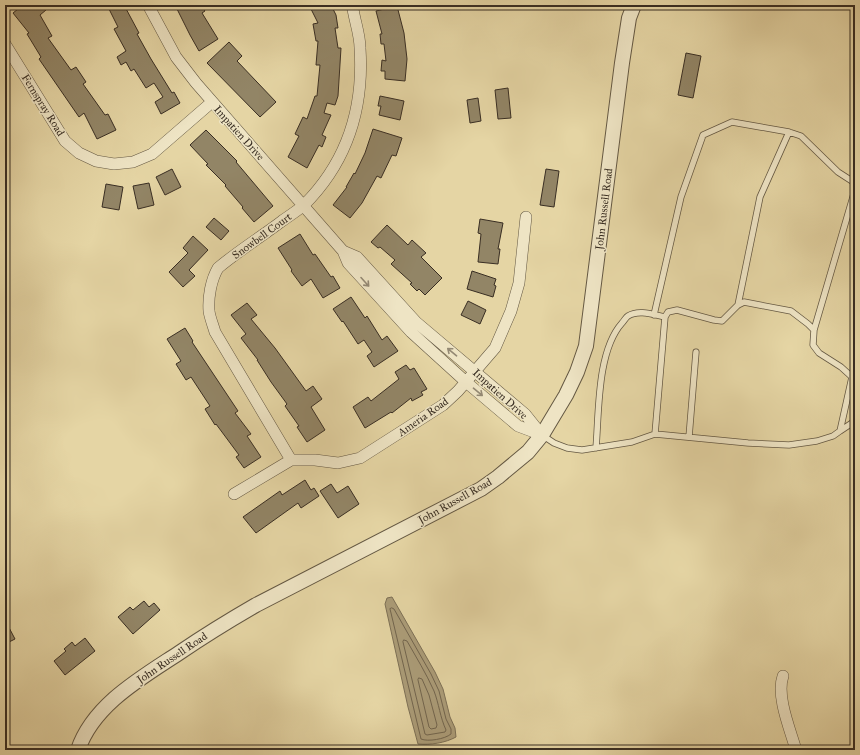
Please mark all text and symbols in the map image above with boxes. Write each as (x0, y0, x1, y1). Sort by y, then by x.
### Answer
street label: Fernspray Road (19, 72, 67, 139)
street label: Impatien Drive (211, 103, 267, 163)
street label: John Russell Road (592, 167, 617, 252)
street label: Snowbell Court (230, 210, 294, 262)
one-way arrow (361, 277, 370, 287)
one-way arrow (447, 348, 457, 357)
street label: Impatien Drive (470, 366, 530, 422)
one-way arrow (473, 388, 484, 397)
street label: Ameria Road (394, 395, 451, 440)
street label: John Russell Road (415, 475, 495, 528)
street label: John Russell Road (134, 629, 211, 688)

